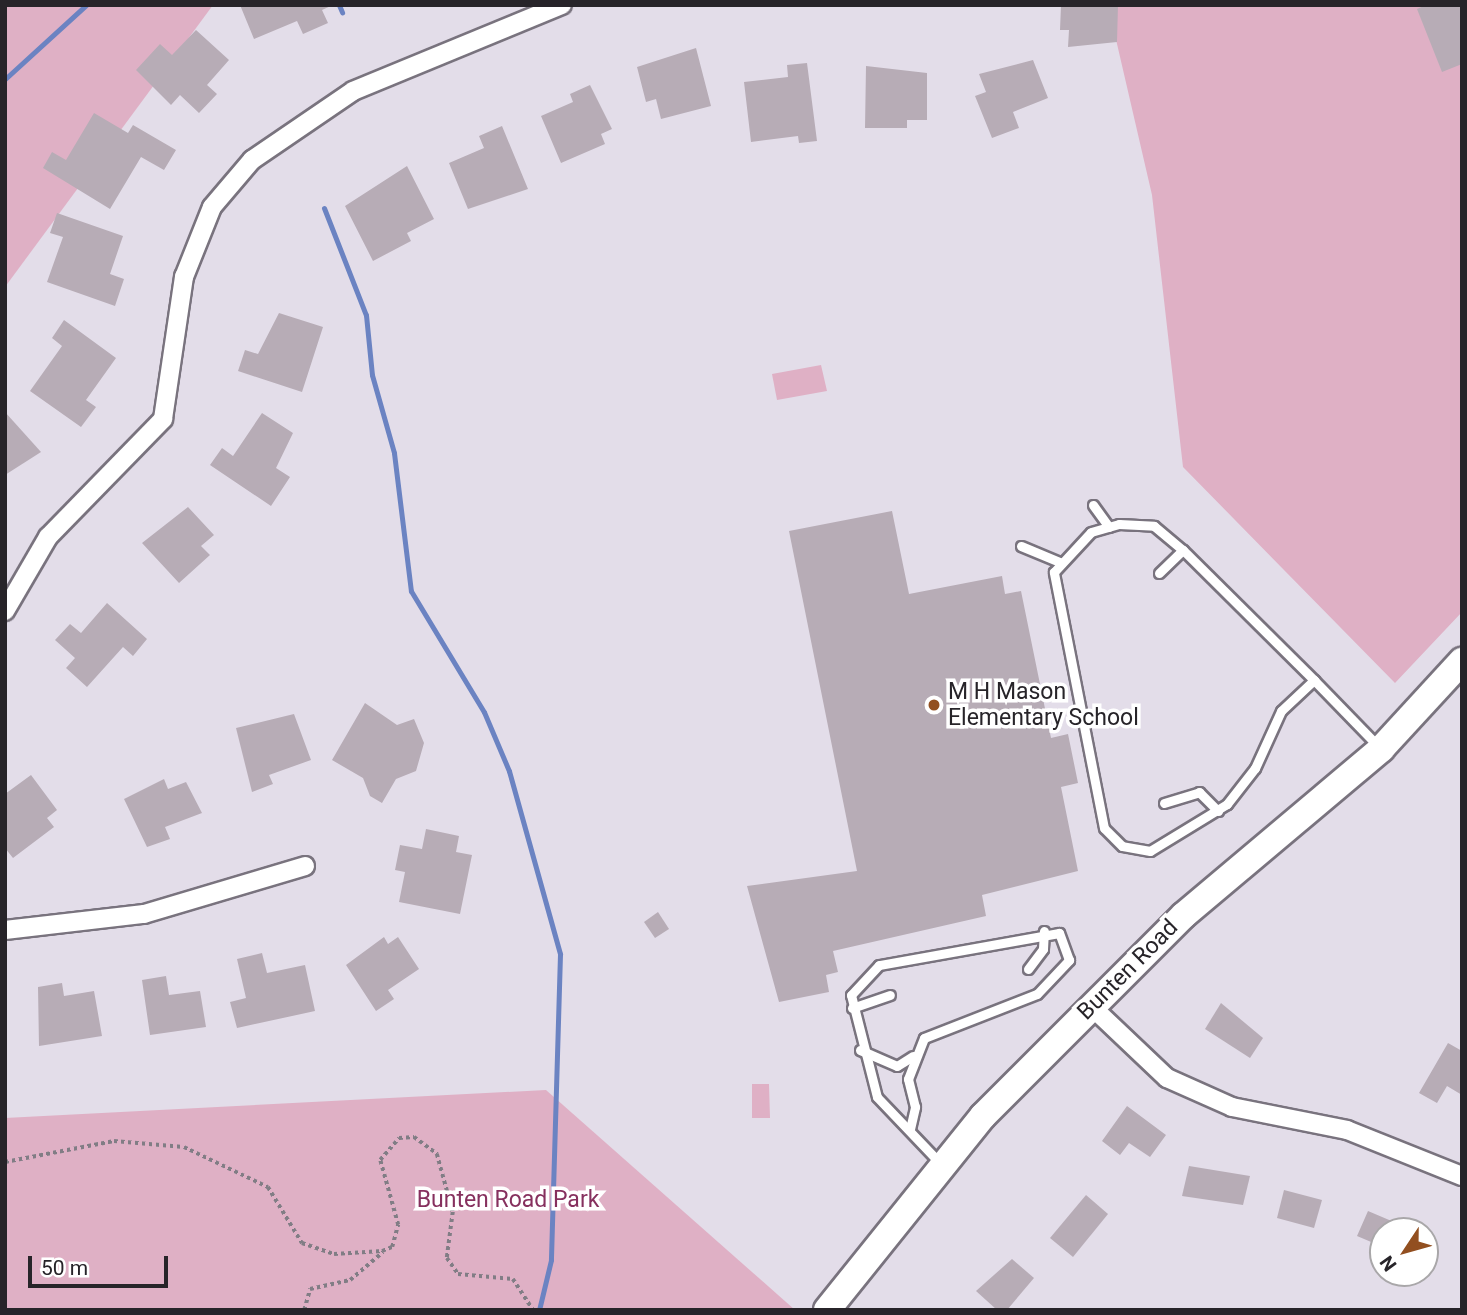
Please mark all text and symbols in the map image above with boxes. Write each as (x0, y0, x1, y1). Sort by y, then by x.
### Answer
place label: M H Mason Elementary School (948, 678, 1139, 732)
marker: M H Mason Elementary School (926, 697, 942, 713)
street label: Bunten Road (1072, 914, 1184, 1026)
park label: Bunten Road Park (417, 1186, 599, 1214)
north arrow (1369, 1217, 1439, 1287)
scale bar (32, 1242, 172, 1286)
text: N (1375, 1251, 1401, 1276)
text: 50 m (41, 1256, 88, 1280)

